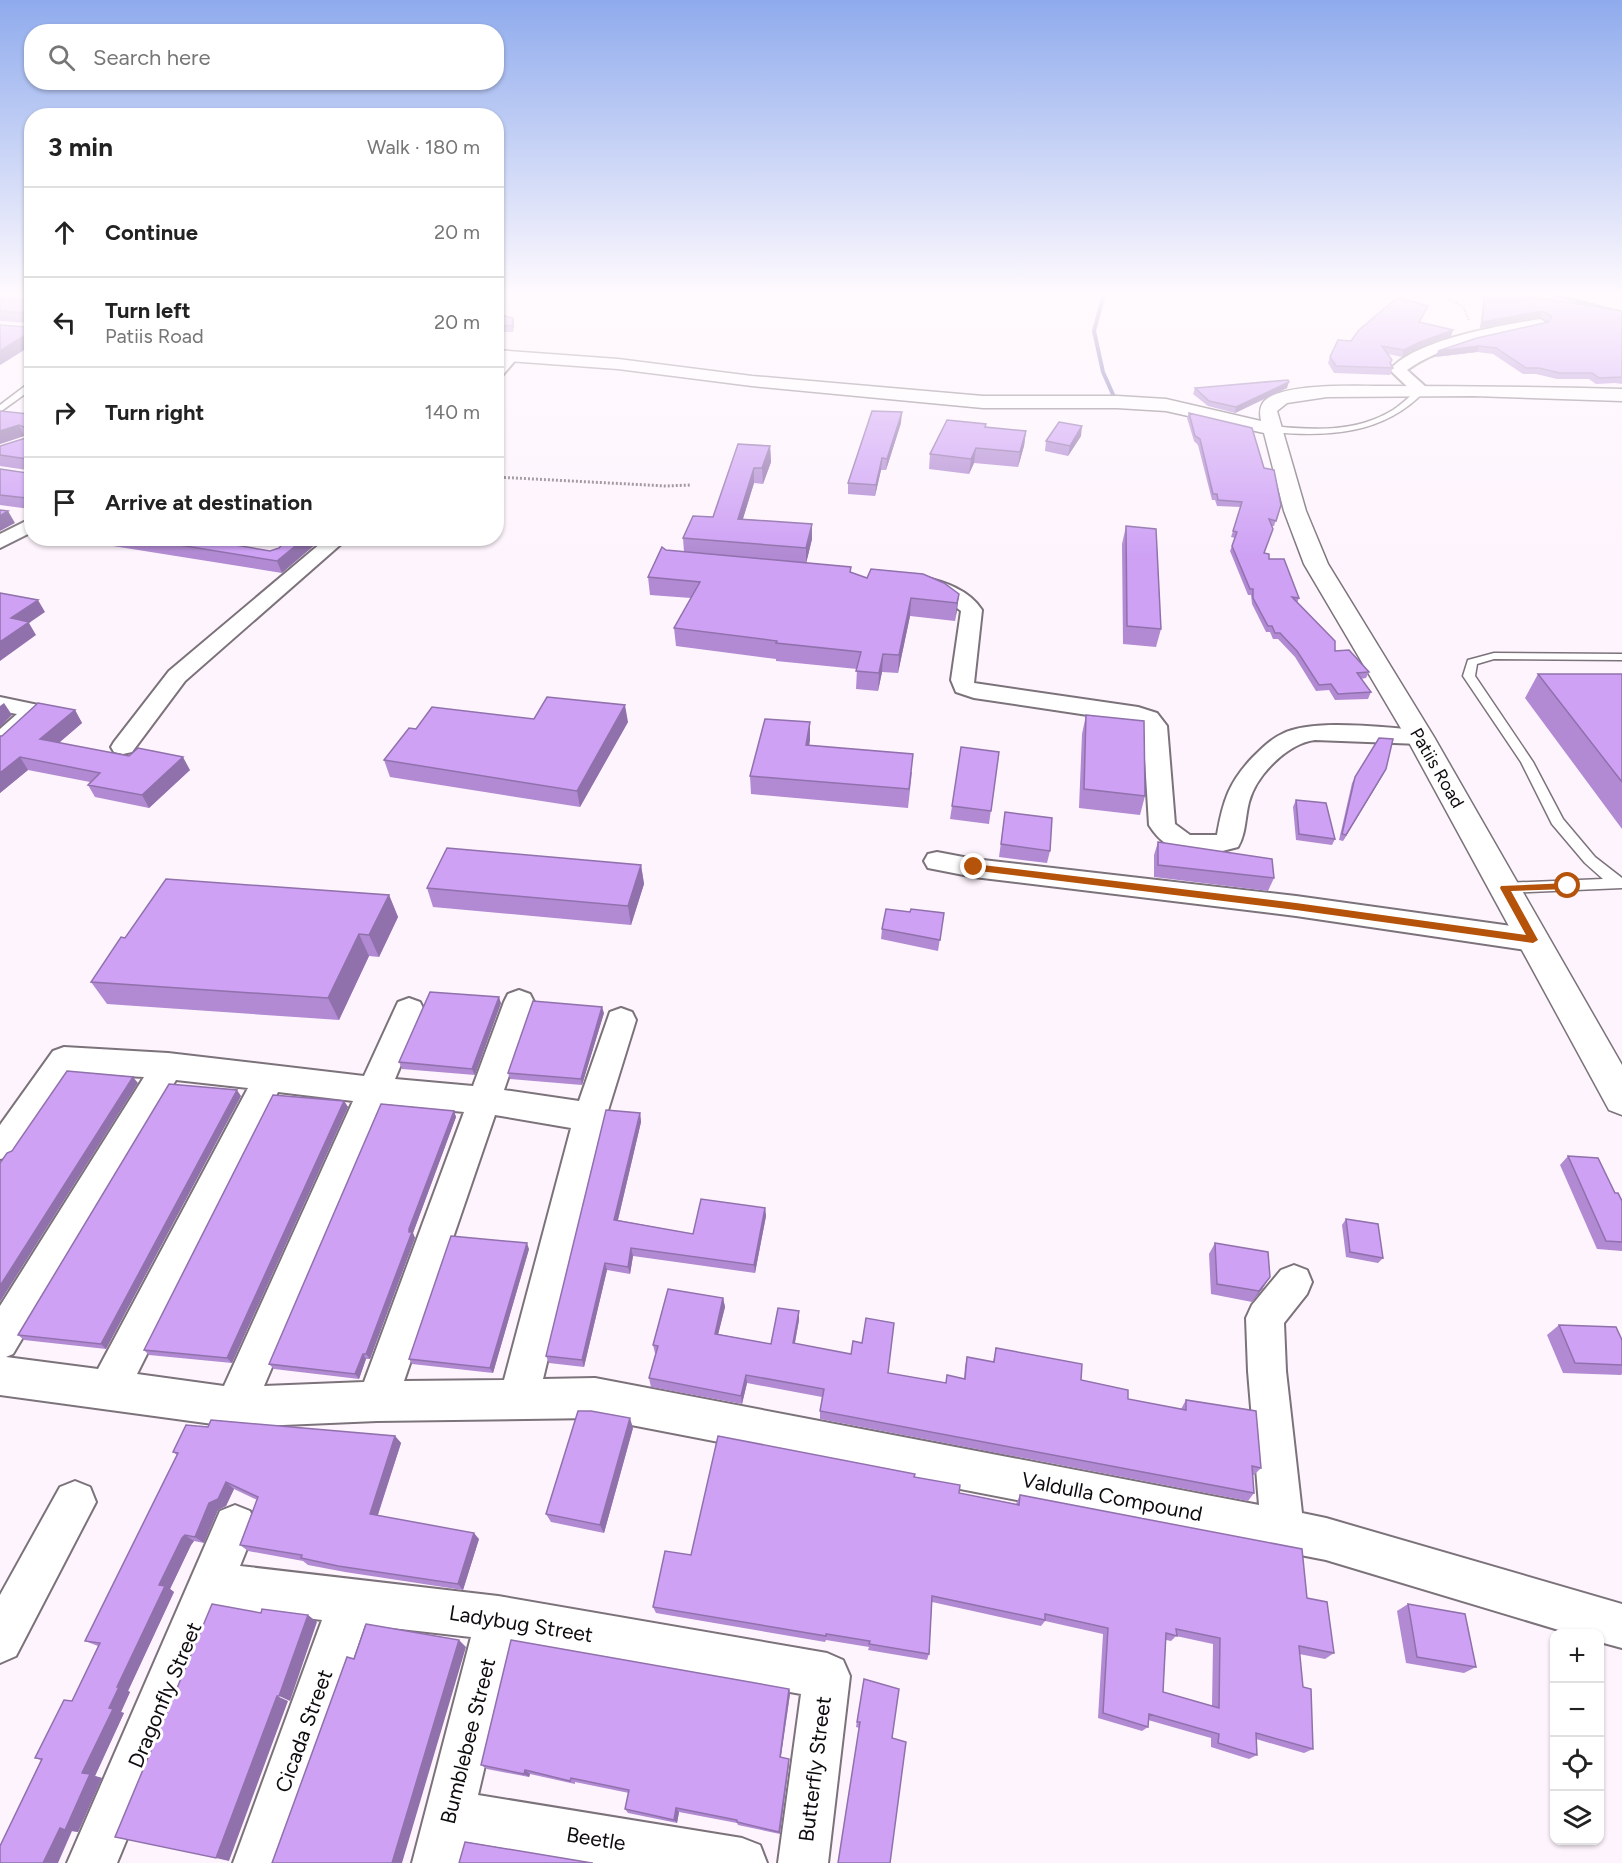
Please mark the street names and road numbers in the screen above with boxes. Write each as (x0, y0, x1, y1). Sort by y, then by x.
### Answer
street label: Patiis Road (1405, 724, 1469, 812)
street label: Valdulla Compound (1020, 1467, 1205, 1526)
street label: Ladybug Street (447, 1600, 595, 1647)
street label: Dragonfly Street (123, 1618, 207, 1771)
street label: Bumblebee Street (435, 1655, 500, 1826)
street label: Cicada Street (270, 1666, 337, 1796)
street label: Butterfly Street (793, 1695, 836, 1843)
street label: Beetle (565, 1821, 628, 1856)

